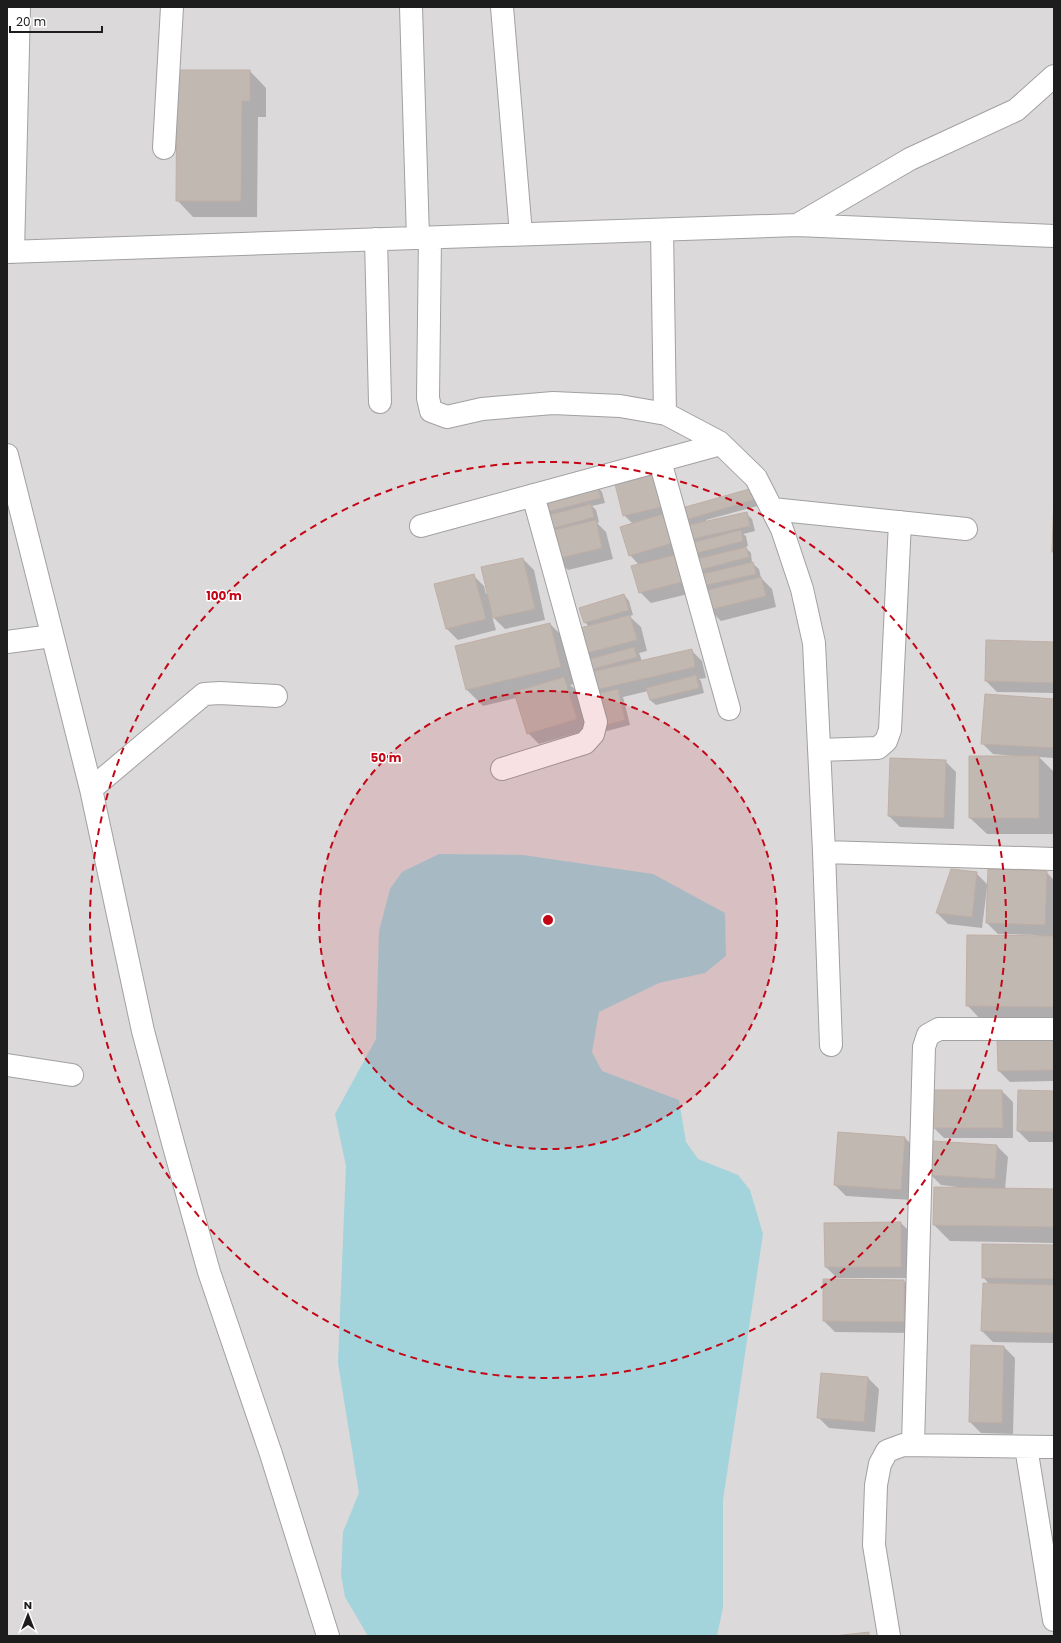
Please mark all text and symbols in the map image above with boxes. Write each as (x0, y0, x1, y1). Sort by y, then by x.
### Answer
scale bar (10, 8, 102, 34)
text: 20 m (16, 13, 46, 30)
text: 100 m (206, 587, 242, 604)
text: 50 m (371, 749, 402, 766)
centre of rings (541, 913, 555, 927)
north arrow (8, 1595, 48, 1635)
text: N (24, 1597, 32, 1613)

